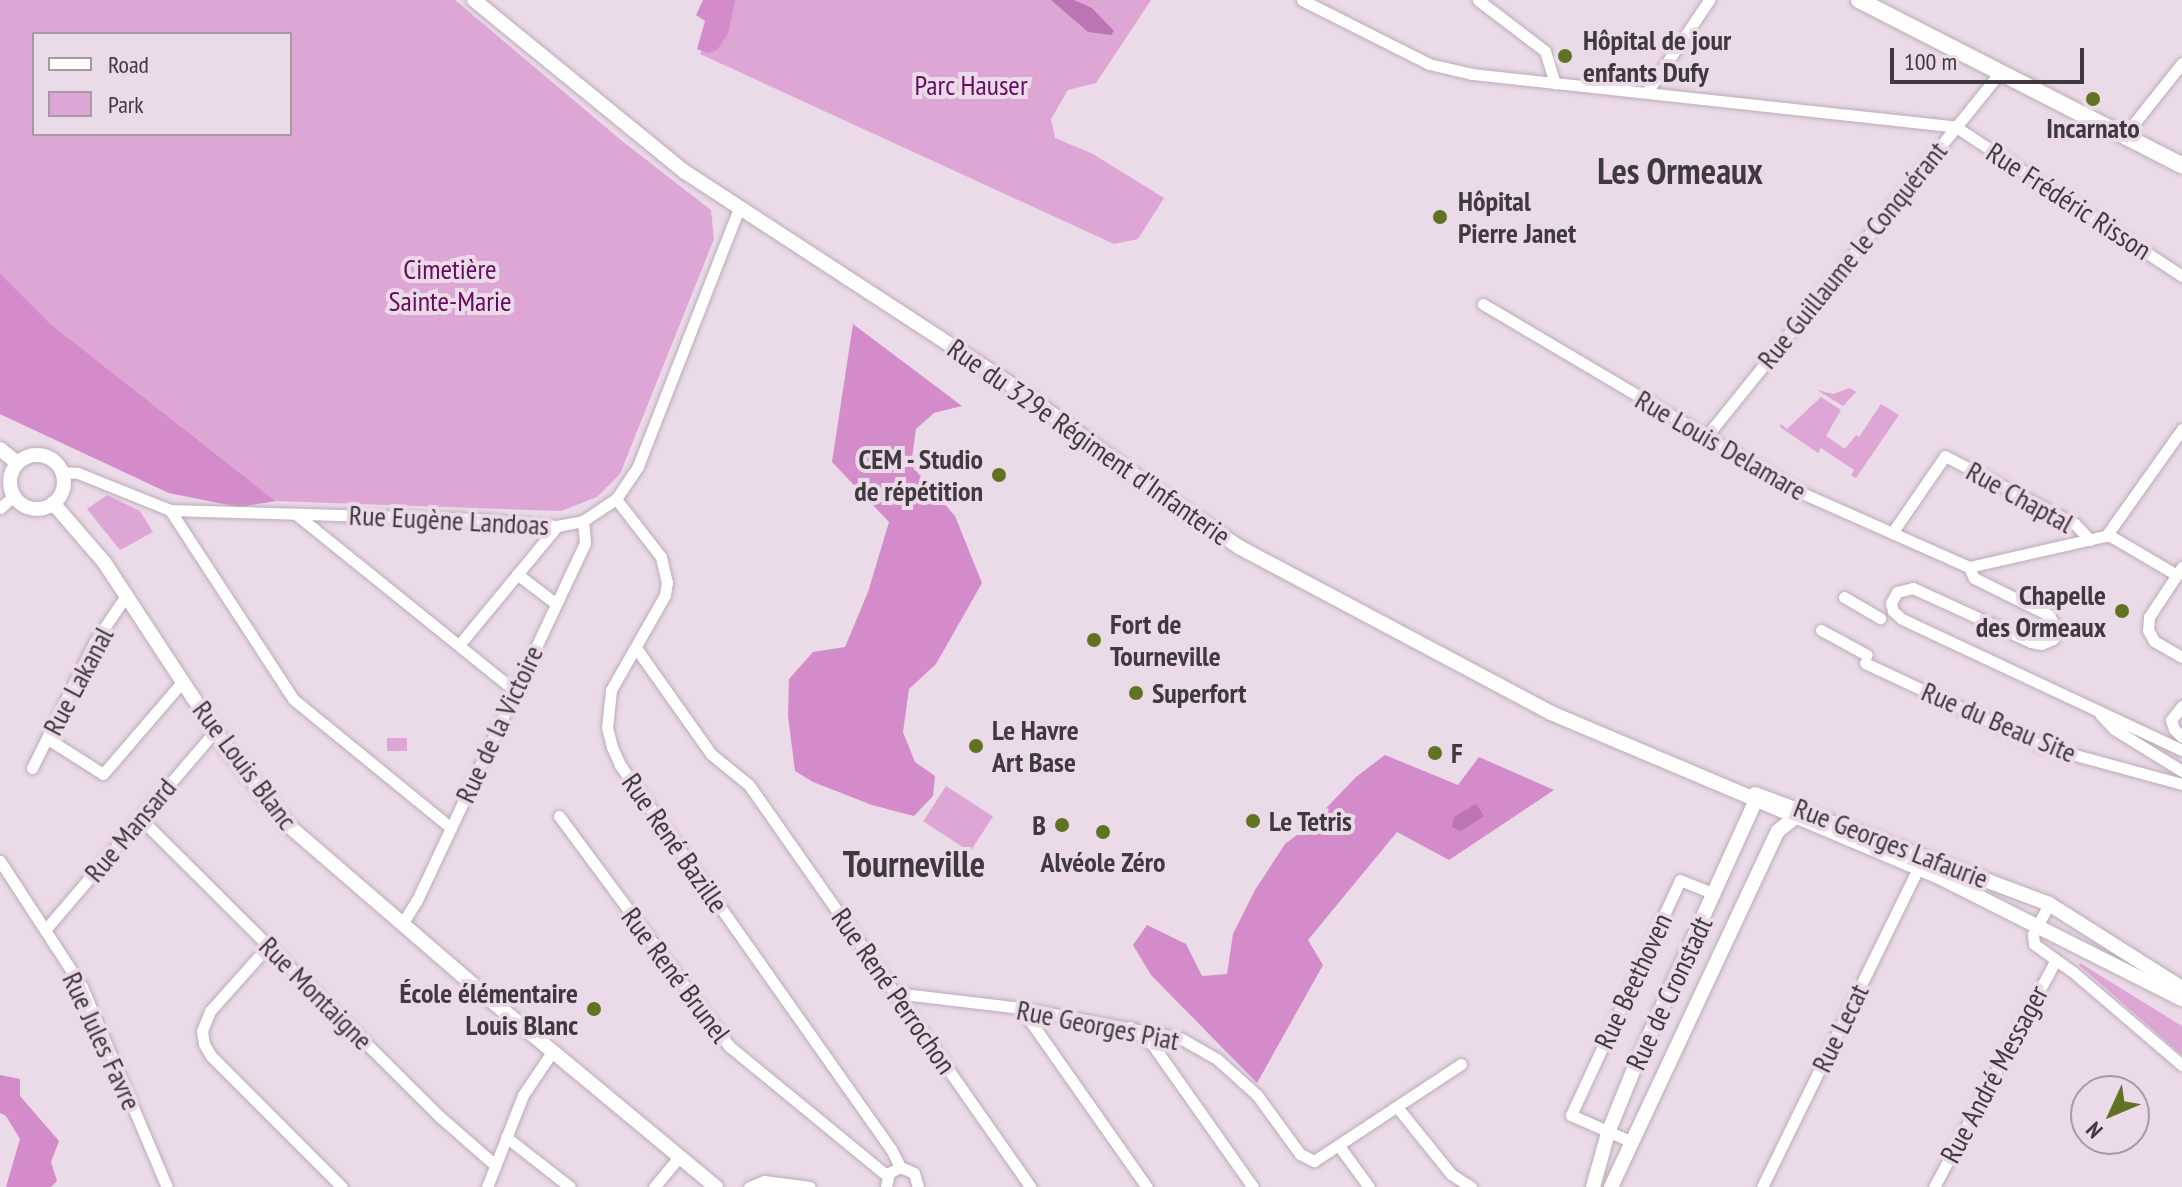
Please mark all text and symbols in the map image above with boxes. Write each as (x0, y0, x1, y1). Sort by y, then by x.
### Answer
place label: Hôpital de jour enfants Dufy (1583, 23, 1731, 89)
legend (32, 32, 292, 136)
scale bar (1894, 32, 2088, 82)
marker: Hôpital de jour enfants Dufy (1554, 45, 1576, 67)
text: 100 m (1904, 46, 1957, 77)
text: Road (108, 49, 149, 80)
park label: Parc Hauser (914, 68, 1028, 102)
text: Park (108, 89, 144, 120)
marker: Incarnato (2084, 90, 2102, 108)
place label: Incarnato (2046, 111, 2140, 145)
street label: Rue Guillaume le Conquérant (1750, 135, 1954, 375)
street label: Rue Frédéric Risson (1980, 135, 2158, 267)
district label: Les Ormeaux (1597, 149, 1763, 193)
place label: Hôpital Pierre Janet (1458, 184, 1576, 250)
marker: Hôpital Pierre Janet (1429, 206, 1451, 228)
park label: Cimetière Sainte-Marie (388, 252, 512, 318)
street label: Rue du 329e Régiment d'Infanterie (941, 332, 1237, 552)
street label: Rue Louis Delamare (1630, 382, 1812, 508)
place label: CEM - Studio de répétition (854, 442, 983, 508)
street label: Rue Chaptal (1961, 454, 2079, 540)
marker: CEM - Studio de répétition (990, 466, 1008, 484)
street label: Rue Eugène Landoas (348, 498, 550, 542)
place label: Chapelle des Ormeaux (1975, 578, 2106, 644)
marker: Chapelle des Ormeaux (2113, 602, 2131, 620)
place label: Fort de Tourneville (1110, 607, 1221, 673)
street label: Rue Lakanal (36, 621, 120, 741)
marker: Fort de Tourneville (1085, 631, 1103, 649)
street label: Rue de la Victoire (448, 640, 550, 808)
street label: Rue du Beau Site (1917, 674, 2081, 770)
place label: Superfort (1152, 676, 1246, 710)
marker: Superfort (1127, 684, 1145, 702)
street label: Rue Louis Blanc (186, 694, 304, 836)
place label: Le Havre Art Base (992, 713, 1079, 779)
place label: F (1451, 736, 1463, 770)
marker: Le Havre Art Base (967, 737, 985, 755)
marker: F (1426, 744, 1444, 762)
street label: Rue René Bazille (615, 767, 735, 919)
street label: Rue Mansard (77, 771, 183, 889)
street label: Rue Georges Lafaurie (1789, 791, 1993, 895)
place label: Le Tetris (1269, 804, 1353, 838)
place label: B (1032, 808, 1046, 842)
marker: Le Tetris (1244, 812, 1262, 830)
marker: B (1053, 816, 1071, 834)
marker: Alvéole Zéro (1094, 823, 1112, 841)
district label: Tourneville (843, 842, 985, 886)
place label: Alvéole Zéro (1040, 845, 1166, 879)
street label: Rue René Brunel (614, 901, 738, 1049)
street label: Rue René Perrochon (825, 902, 963, 1080)
street label: Rue Beethoven (1587, 908, 1679, 1054)
street label: Rue de Cronstadt (1619, 911, 1719, 1075)
street label: Rue Montaigne (252, 929, 380, 1057)
street label: Rue Jules Favre (55, 967, 149, 1115)
place label: École élémentaire Louis Blanc (399, 976, 578, 1042)
street label: Rue Lecat (1804, 979, 1876, 1077)
street label: Rue André Messager (1933, 979, 2055, 1169)
street label: Rue Georges Piat (1014, 993, 1182, 1057)
marker: École élémentaire Louis Blanc (585, 1000, 603, 1018)
north arrow (2070, 1075, 2150, 1155)
text: N (2080, 1116, 2108, 1144)

